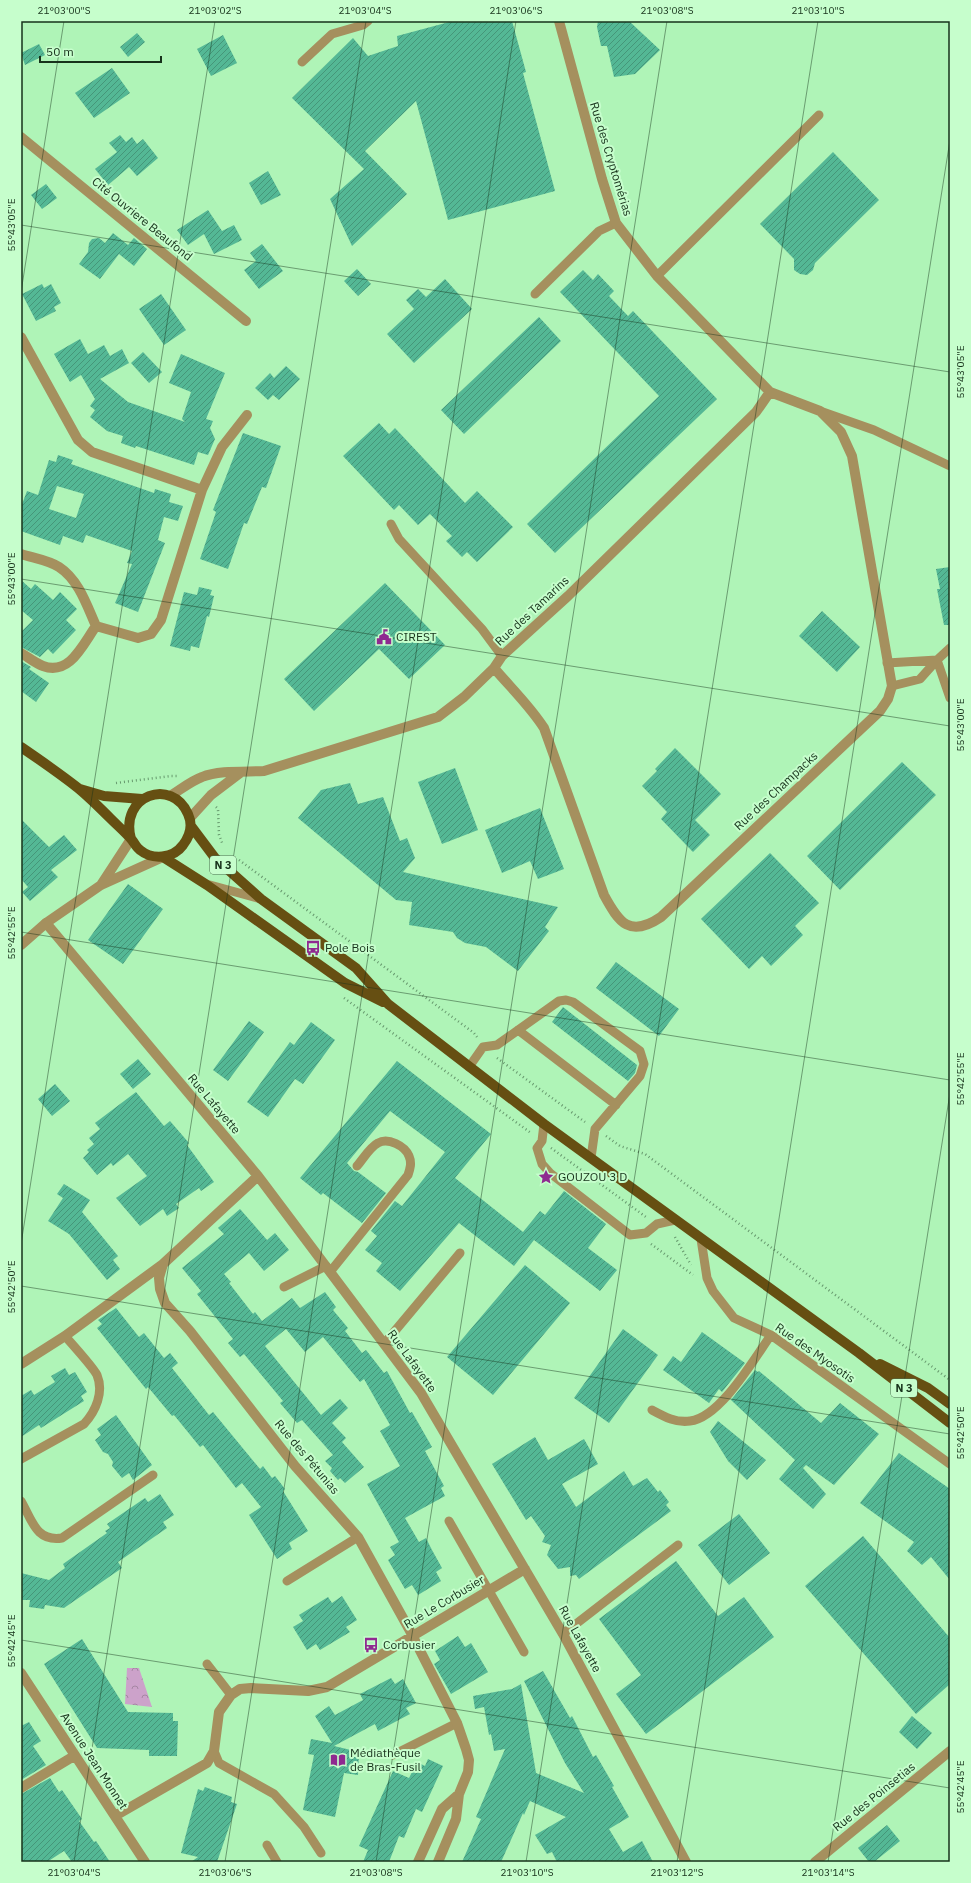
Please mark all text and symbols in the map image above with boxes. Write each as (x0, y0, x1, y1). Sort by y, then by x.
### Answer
text: 21°03'00"S (37, 4, 91, 17)
text: 21°03'02"S (188, 4, 242, 17)
text: 21°03'04"S (338, 4, 392, 17)
text: 21°03'06"S (489, 4, 543, 17)
text: 21°03'08"S (640, 4, 694, 17)
text: 21°03'10"S (791, 4, 845, 17)
scale bar (40, 38, 161, 64)
text: 50 m (46, 44, 74, 59)
street label: Rue des Cryptomérias (587, 100, 636, 218)
street label: Cité Ouvriere Beaufond (89, 173, 196, 264)
text: 55°43'05"E (5, 198, 18, 252)
text: 55°43'05"E (954, 345, 967, 399)
text: 55°43'00"E (5, 552, 18, 606)
street label: Rue des Tamarins (492, 572, 572, 649)
public building icon: CIREST (375, 628, 393, 646)
place label: CIREST (396, 629, 437, 644)
text: 55°43'00"E (954, 698, 967, 752)
street label: Rue des Champacks (731, 748, 821, 833)
road number: N 3 (210, 856, 236, 874)
text: 55°42'55"E (5, 906, 18, 960)
bus stop icon: Pole Bois (304, 939, 322, 957)
place label: Pole Bois (325, 940, 375, 955)
text: 55°42'55"E (954, 1052, 967, 1106)
street label: Rue Lafayette (185, 1071, 244, 1137)
place icon: GOUZOU 3 D (537, 1168, 555, 1186)
place label: GOUZOU 3 D (558, 1169, 627, 1184)
text: 55°42'50"E (5, 1260, 18, 1314)
street label: Rue des Myosotis (772, 1319, 858, 1386)
street label: Rue Lafayette (385, 1326, 440, 1395)
road number: N 3 (891, 1379, 917, 1397)
text: 55°42'50"E (954, 1406, 967, 1460)
street label: Rue des Pétunias (272, 1416, 343, 1497)
street label: Rue Le Corbusier (401, 1571, 487, 1632)
street label: Rue Lafayette (556, 1603, 605, 1675)
text: 55°42'45"E (5, 1614, 18, 1668)
bus stop icon: Corbusier (362, 1636, 380, 1654)
place label: Corbusier (383, 1637, 436, 1652)
street label: Avenue Jean Monnet (57, 1709, 131, 1812)
place label: Médiathèque de Bras-Fusil (350, 1745, 421, 1774)
library icon: Médiathèque de Bras-Fusil (329, 1751, 347, 1769)
street label: Rue des Poinsetias (829, 1759, 918, 1834)
text: 55°42'45"E (954, 1760, 967, 1814)
text: 21°03'04"S (47, 1866, 101, 1879)
text: 21°03'06"S (198, 1866, 252, 1879)
text: 21°03'08"S (349, 1866, 403, 1879)
text: 21°03'10"S (500, 1866, 554, 1879)
text: 21°03'12"S (650, 1866, 704, 1879)
text: 21°03'14"S (801, 1866, 855, 1879)

